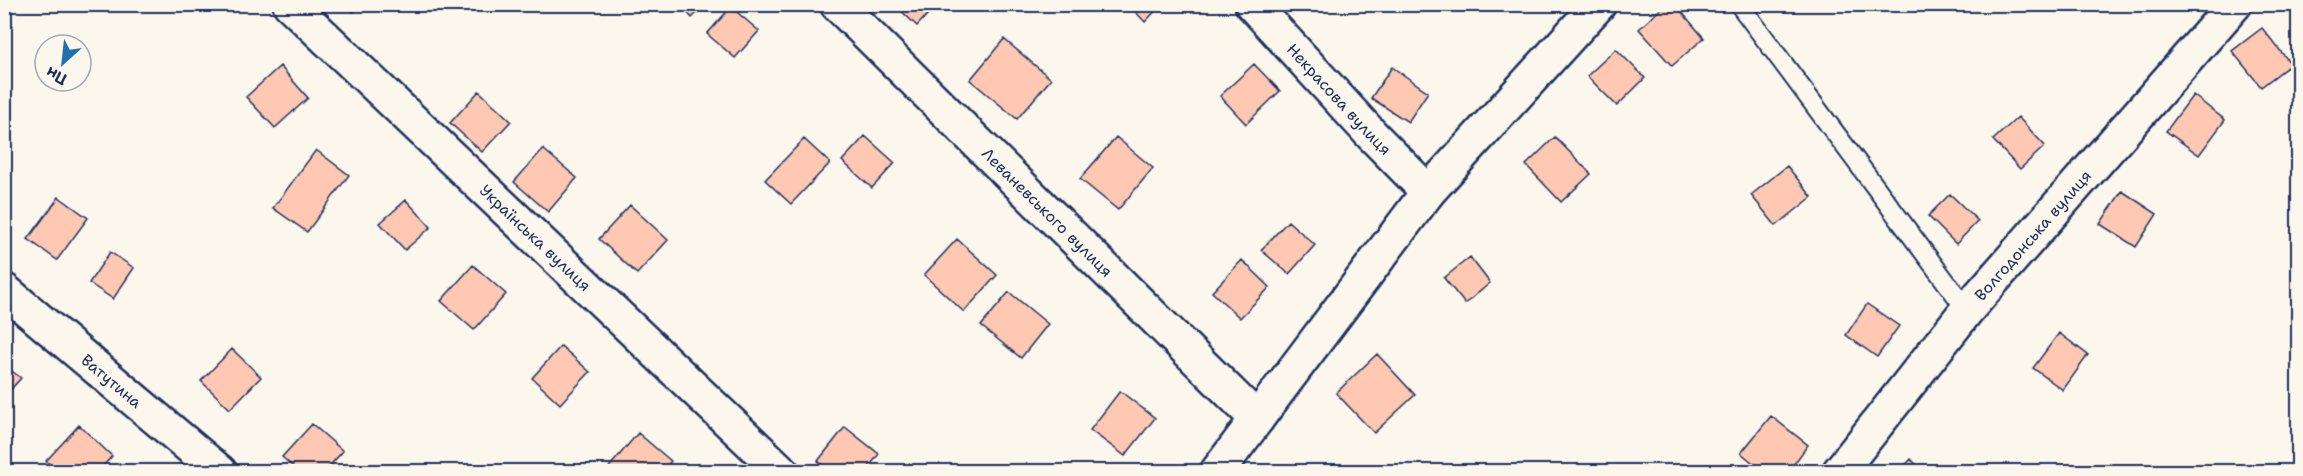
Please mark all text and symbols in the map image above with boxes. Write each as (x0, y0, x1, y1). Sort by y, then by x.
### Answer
north arrow (33, 33, 93, 93)
street label: Некрасова вулиця (1282, 39, 1396, 159)
text: Пн (42, 62, 71, 90)
street label: Леваневського вулиця (978, 143, 1117, 281)
street label: Волгодонська вулиця (1970, 165, 2096, 305)
street label: Українська вулиця (475, 180, 596, 296)
street label: Ватутина (77, 349, 147, 412)

